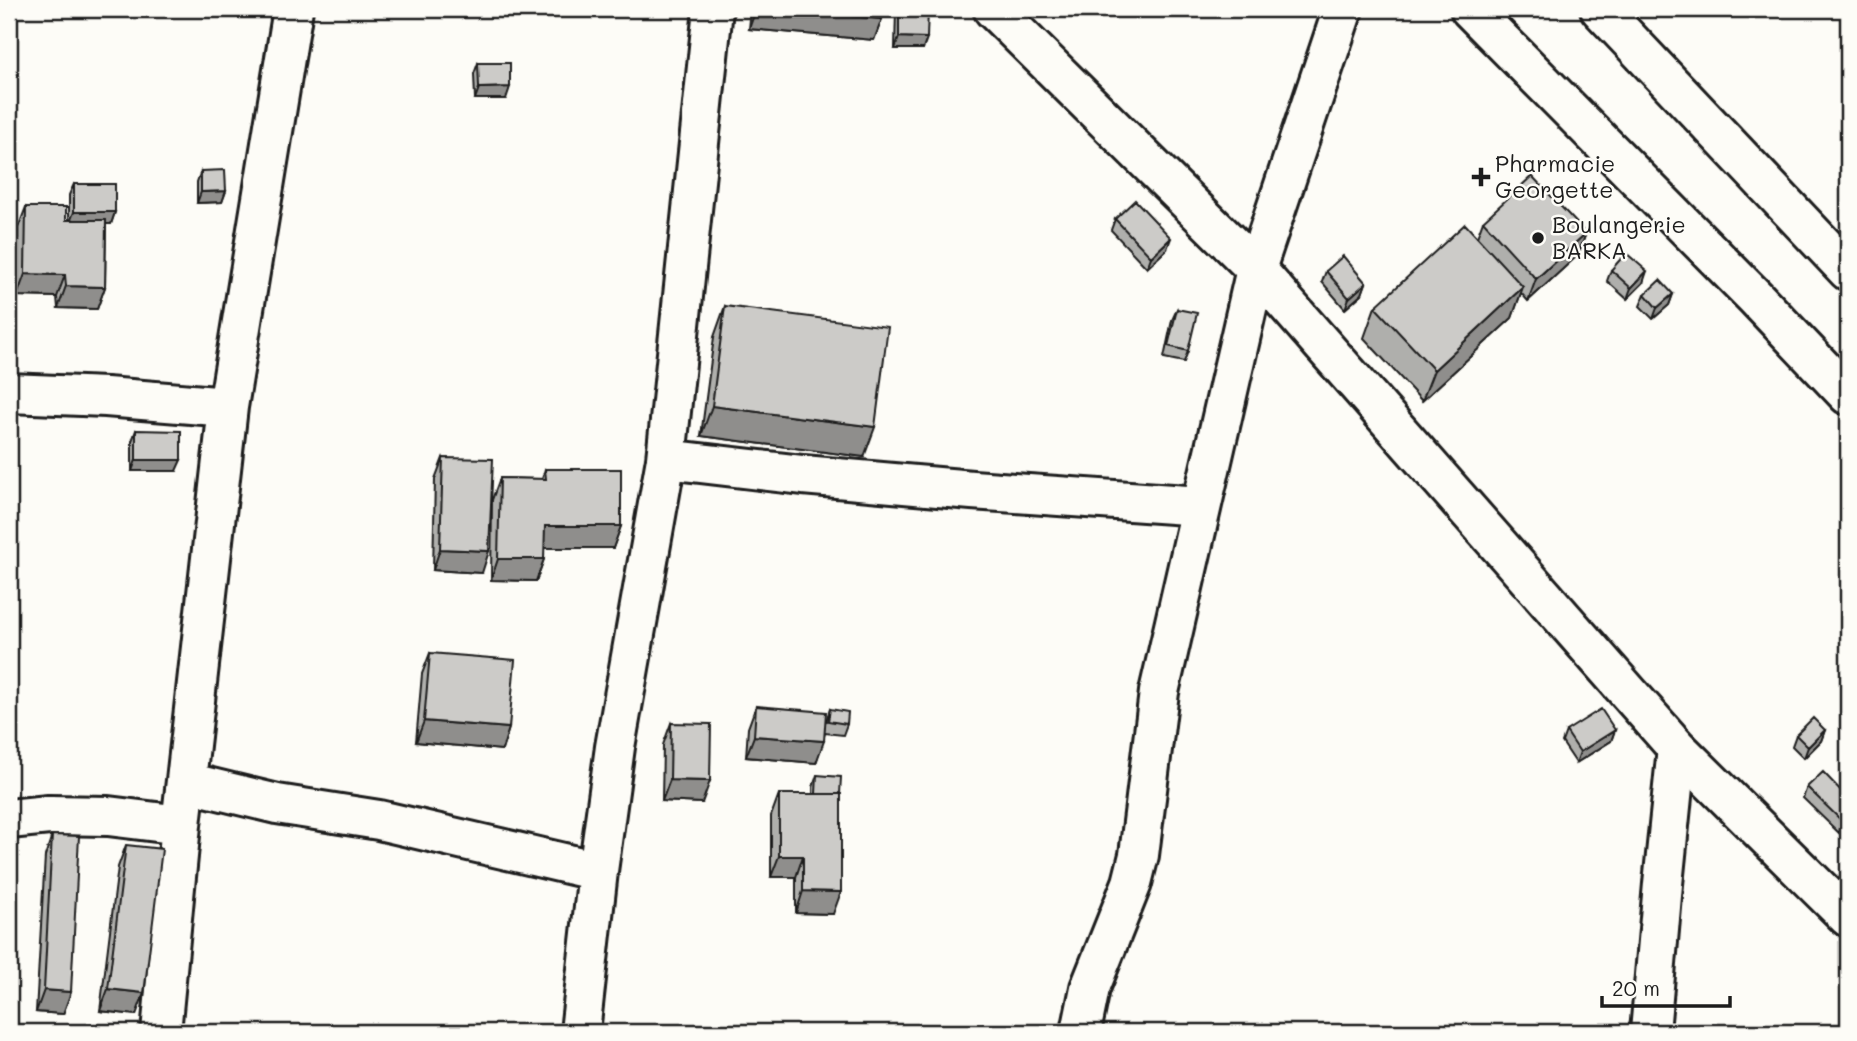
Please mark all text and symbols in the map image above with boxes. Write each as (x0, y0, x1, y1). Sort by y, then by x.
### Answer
place label: Pharmacie Georgette (1495, 148, 1615, 204)
marker: Pharmacie Georgette (1473, 169, 1489, 185)
place label: Boulangerie BARKA (1552, 209, 1686, 265)
marker: Boulangerie BARKA (1530, 230, 1546, 246)
scale bar (1602, 964, 1729, 1008)
text: 20 m (1612, 974, 1660, 1001)

